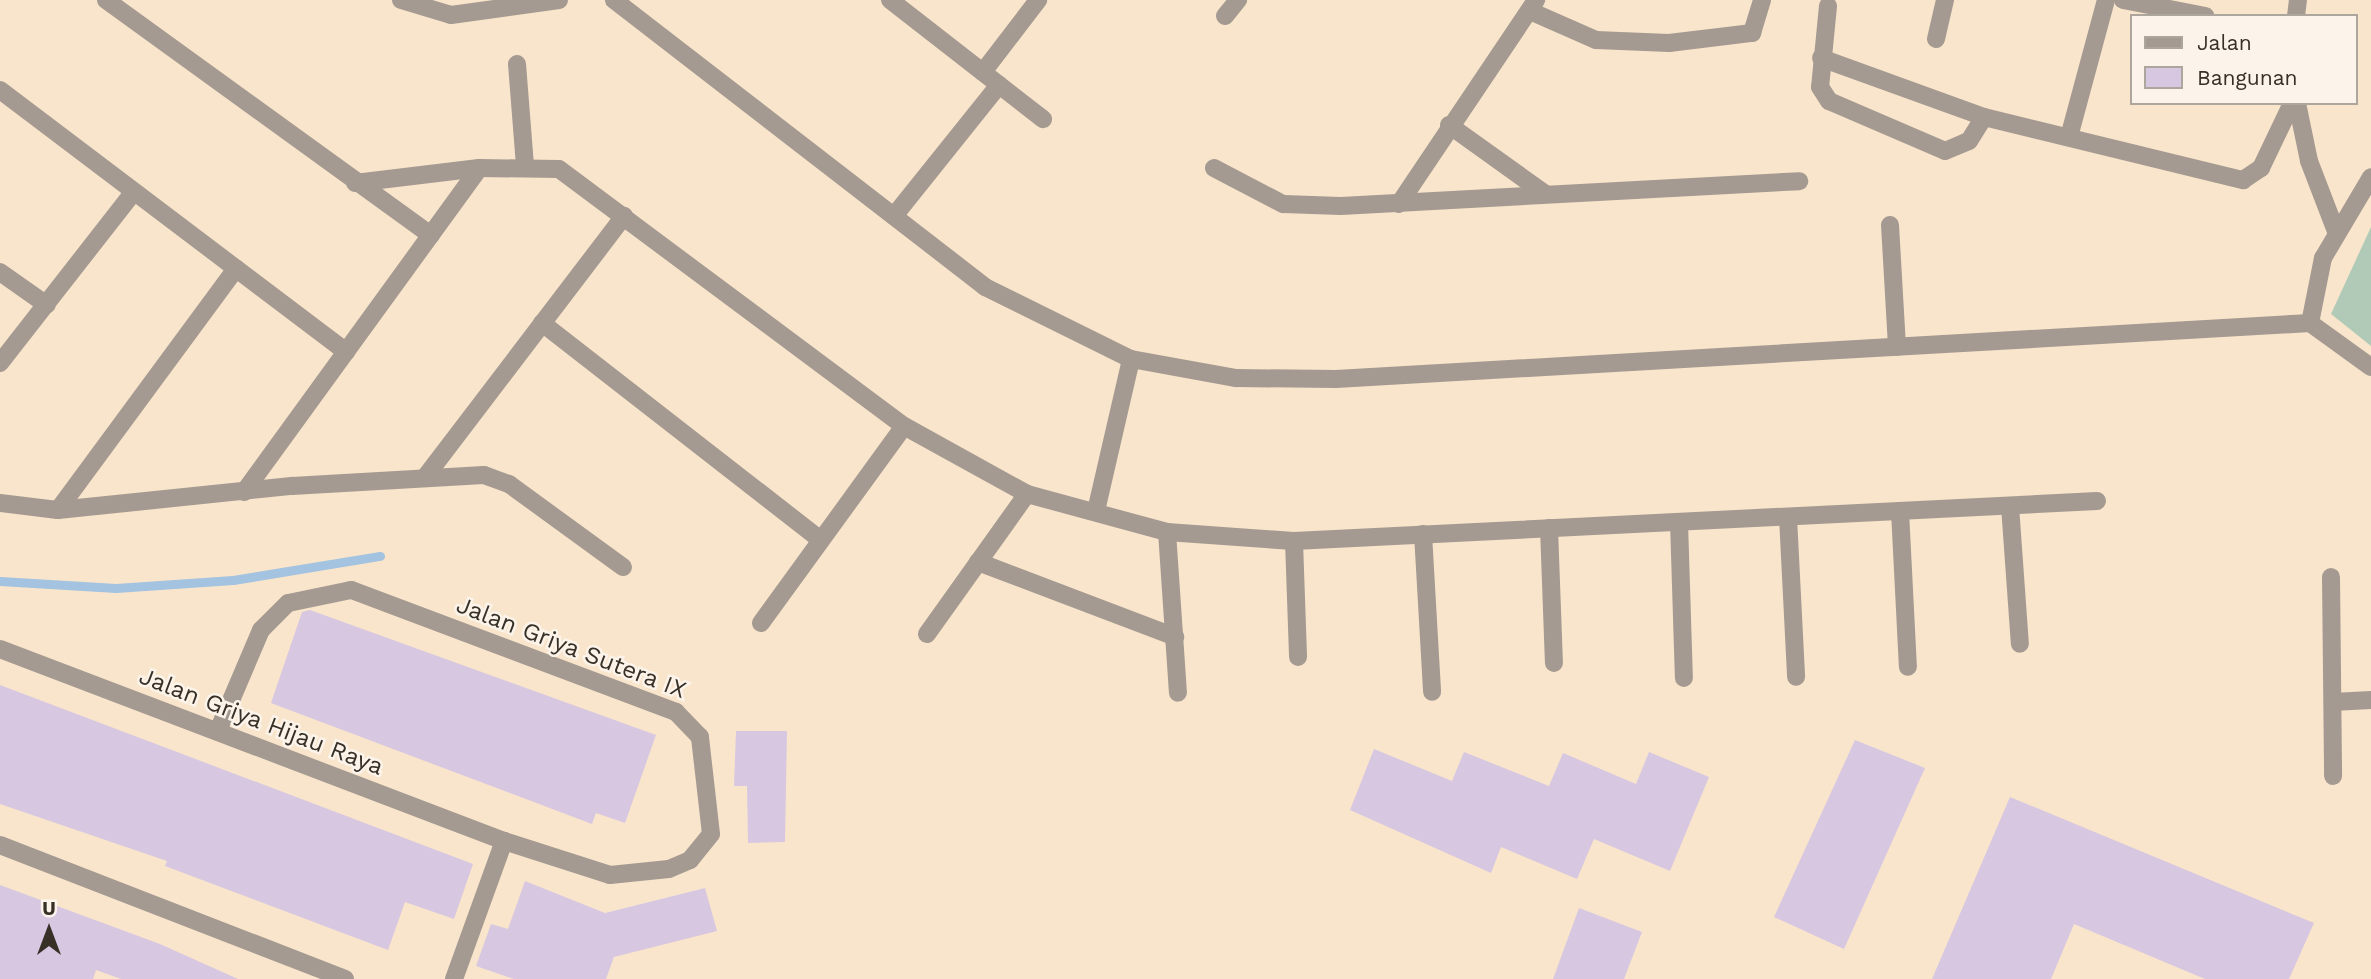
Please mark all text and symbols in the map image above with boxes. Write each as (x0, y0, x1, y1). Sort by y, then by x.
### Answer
legend (2130, 14, 2357, 105)
text: Jalan (2197, 30, 2252, 55)
text: Bangunan (2197, 65, 2298, 90)
street label: Jalan Griya Sutera IX (452, 591, 690, 705)
street label: Jalan Griya Hijau Raya (135, 662, 387, 782)
north arrow (14, 895, 84, 965)
text: U (42, 897, 56, 920)

